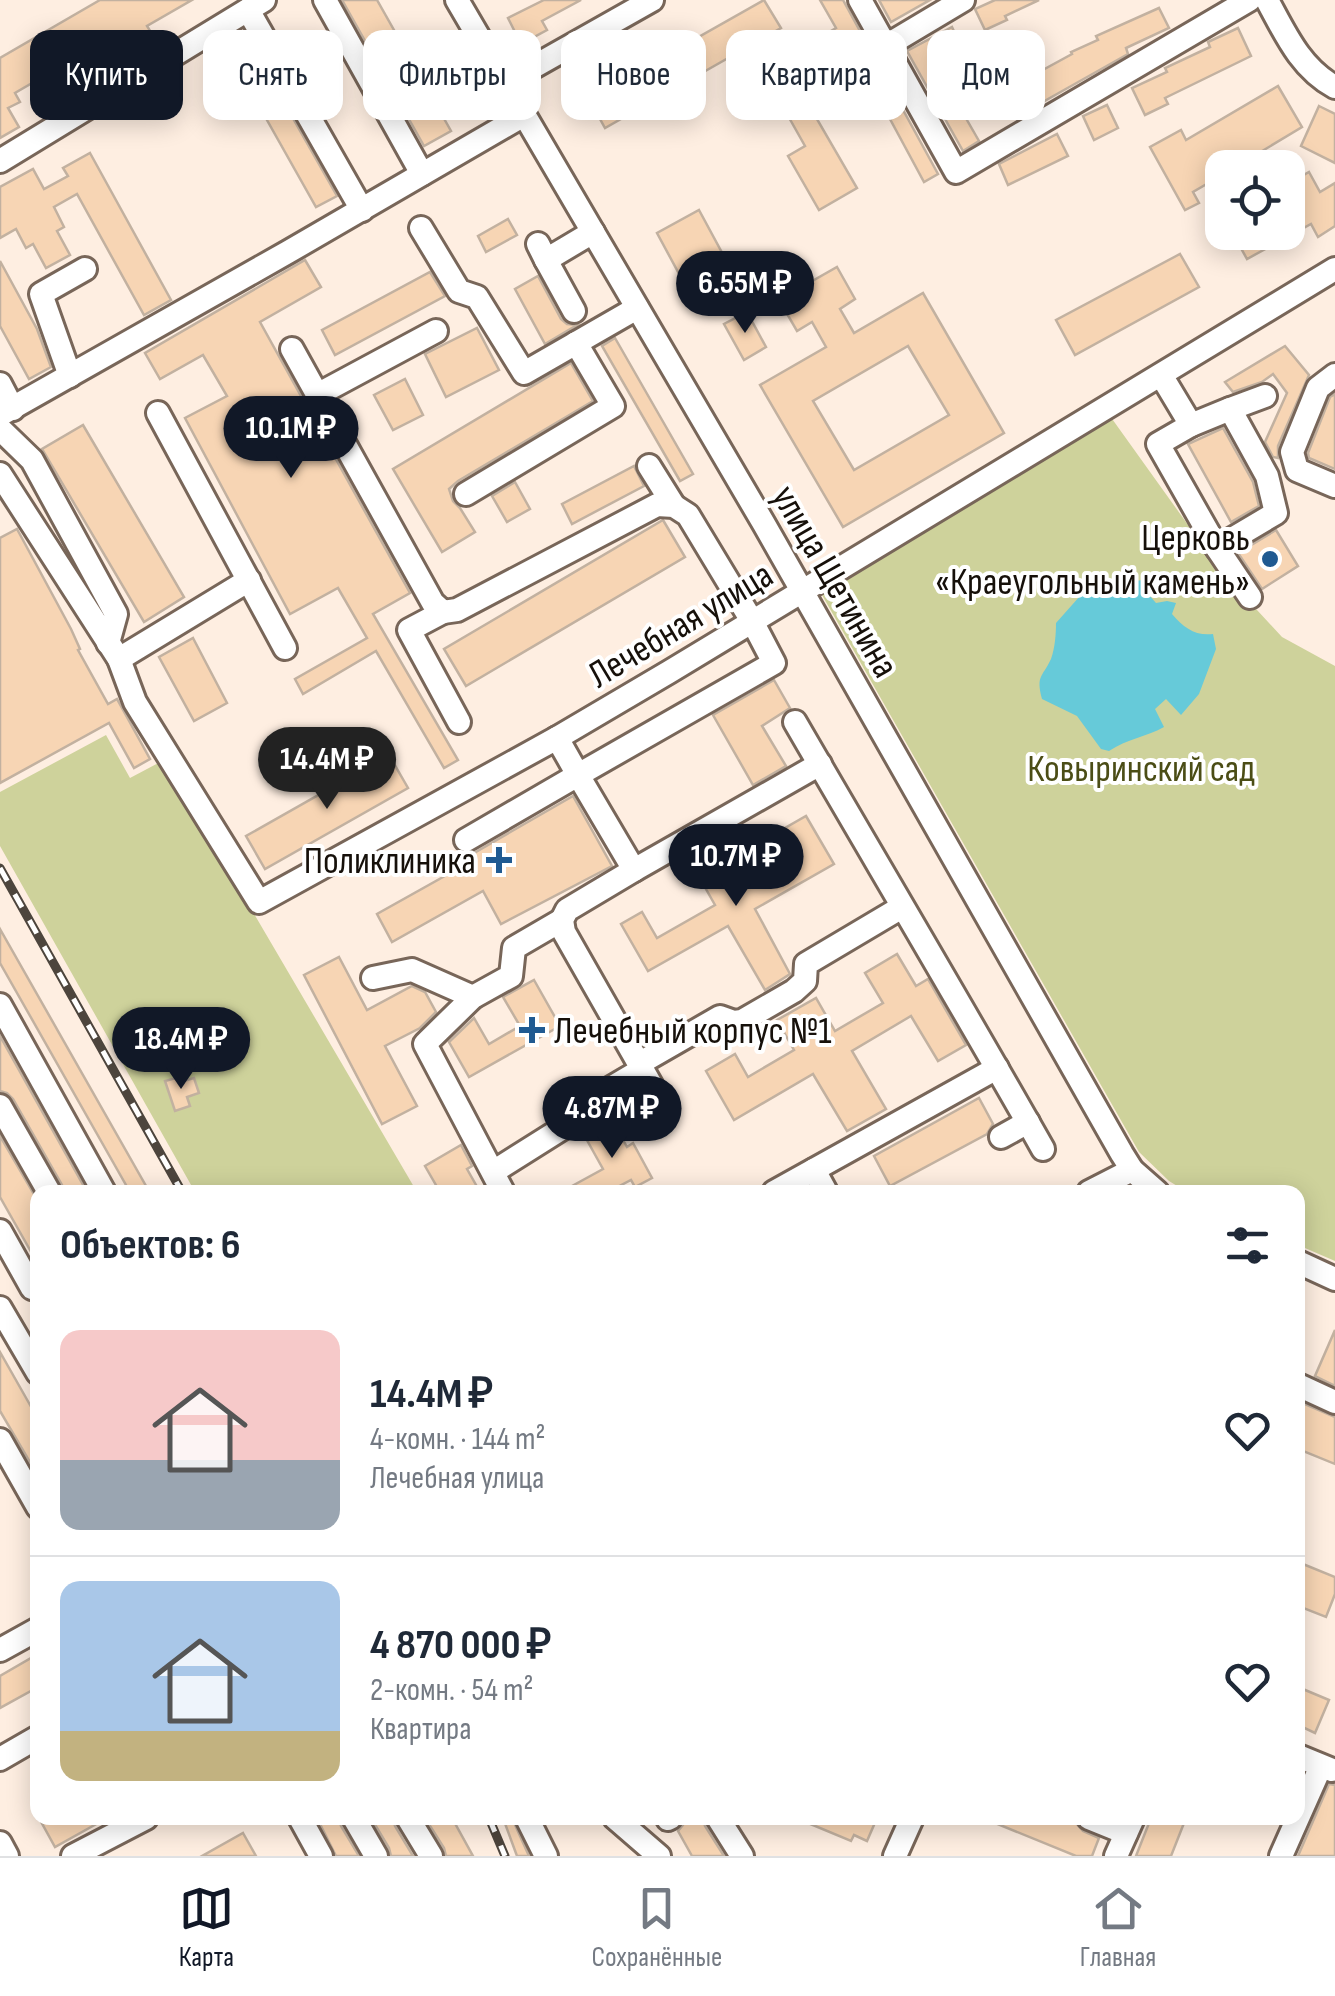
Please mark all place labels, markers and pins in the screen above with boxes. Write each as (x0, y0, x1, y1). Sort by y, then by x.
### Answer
pin: 6.55M ₽ (653, 251, 837, 336)
pin: 10.1M ₽ (199, 396, 383, 481)
place label: Церковь «Краеугольный камень» (935, 516, 1250, 605)
marker: Церковь «Краеугольный камень» (1259, 548, 1281, 570)
pin: 14.4M ₽ (235, 727, 419, 812)
pin: 10.7M ₽ (644, 824, 828, 909)
place label: Поликлиника (304, 839, 476, 884)
marker: Поликлиника (486, 847, 512, 873)
pin: 18.4M ₽ (89, 1007, 273, 1092)
place label: Лечебный корпус №1 (554, 1009, 832, 1054)
marker: Лечебный корпус №1 (519, 1017, 545, 1043)
pin: 4.87M ₽ (520, 1076, 704, 1161)

